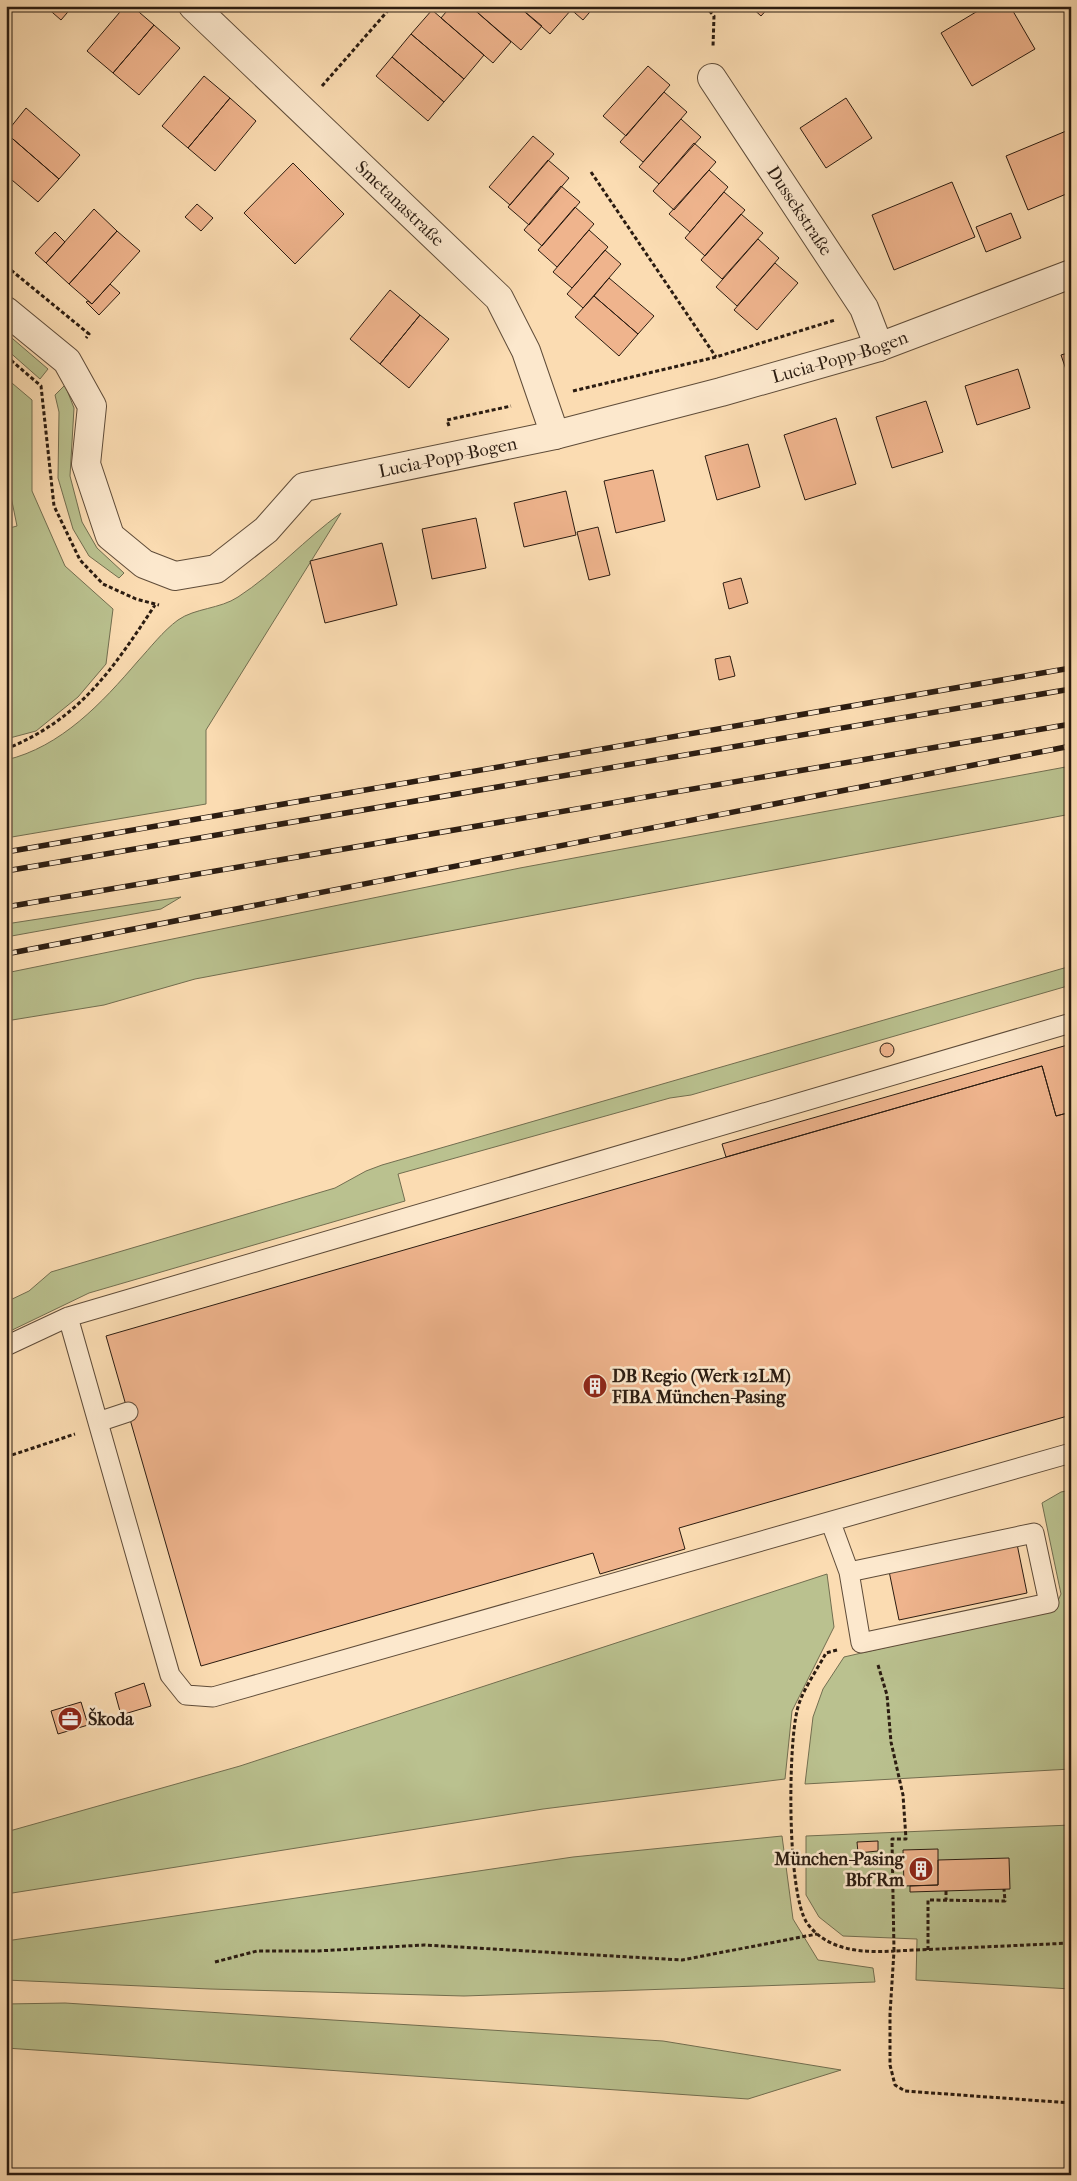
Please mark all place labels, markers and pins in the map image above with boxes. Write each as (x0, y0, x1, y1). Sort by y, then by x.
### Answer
place label: DB Regio (Werk 12LM) FIBA München-Pasing (611, 1366, 791, 1408)
building icon: DB Regio (Werk 12LM) FIBA München-Pasing (582, 1373, 608, 1399)
office icon: Škoda (57, 1706, 83, 1732)
place label: Škoda (88, 1707, 134, 1730)
place label: München-Pasing Bbf Rm (773, 1849, 905, 1891)
building icon: München-Pasing Bbf Rm (908, 1856, 934, 1882)

